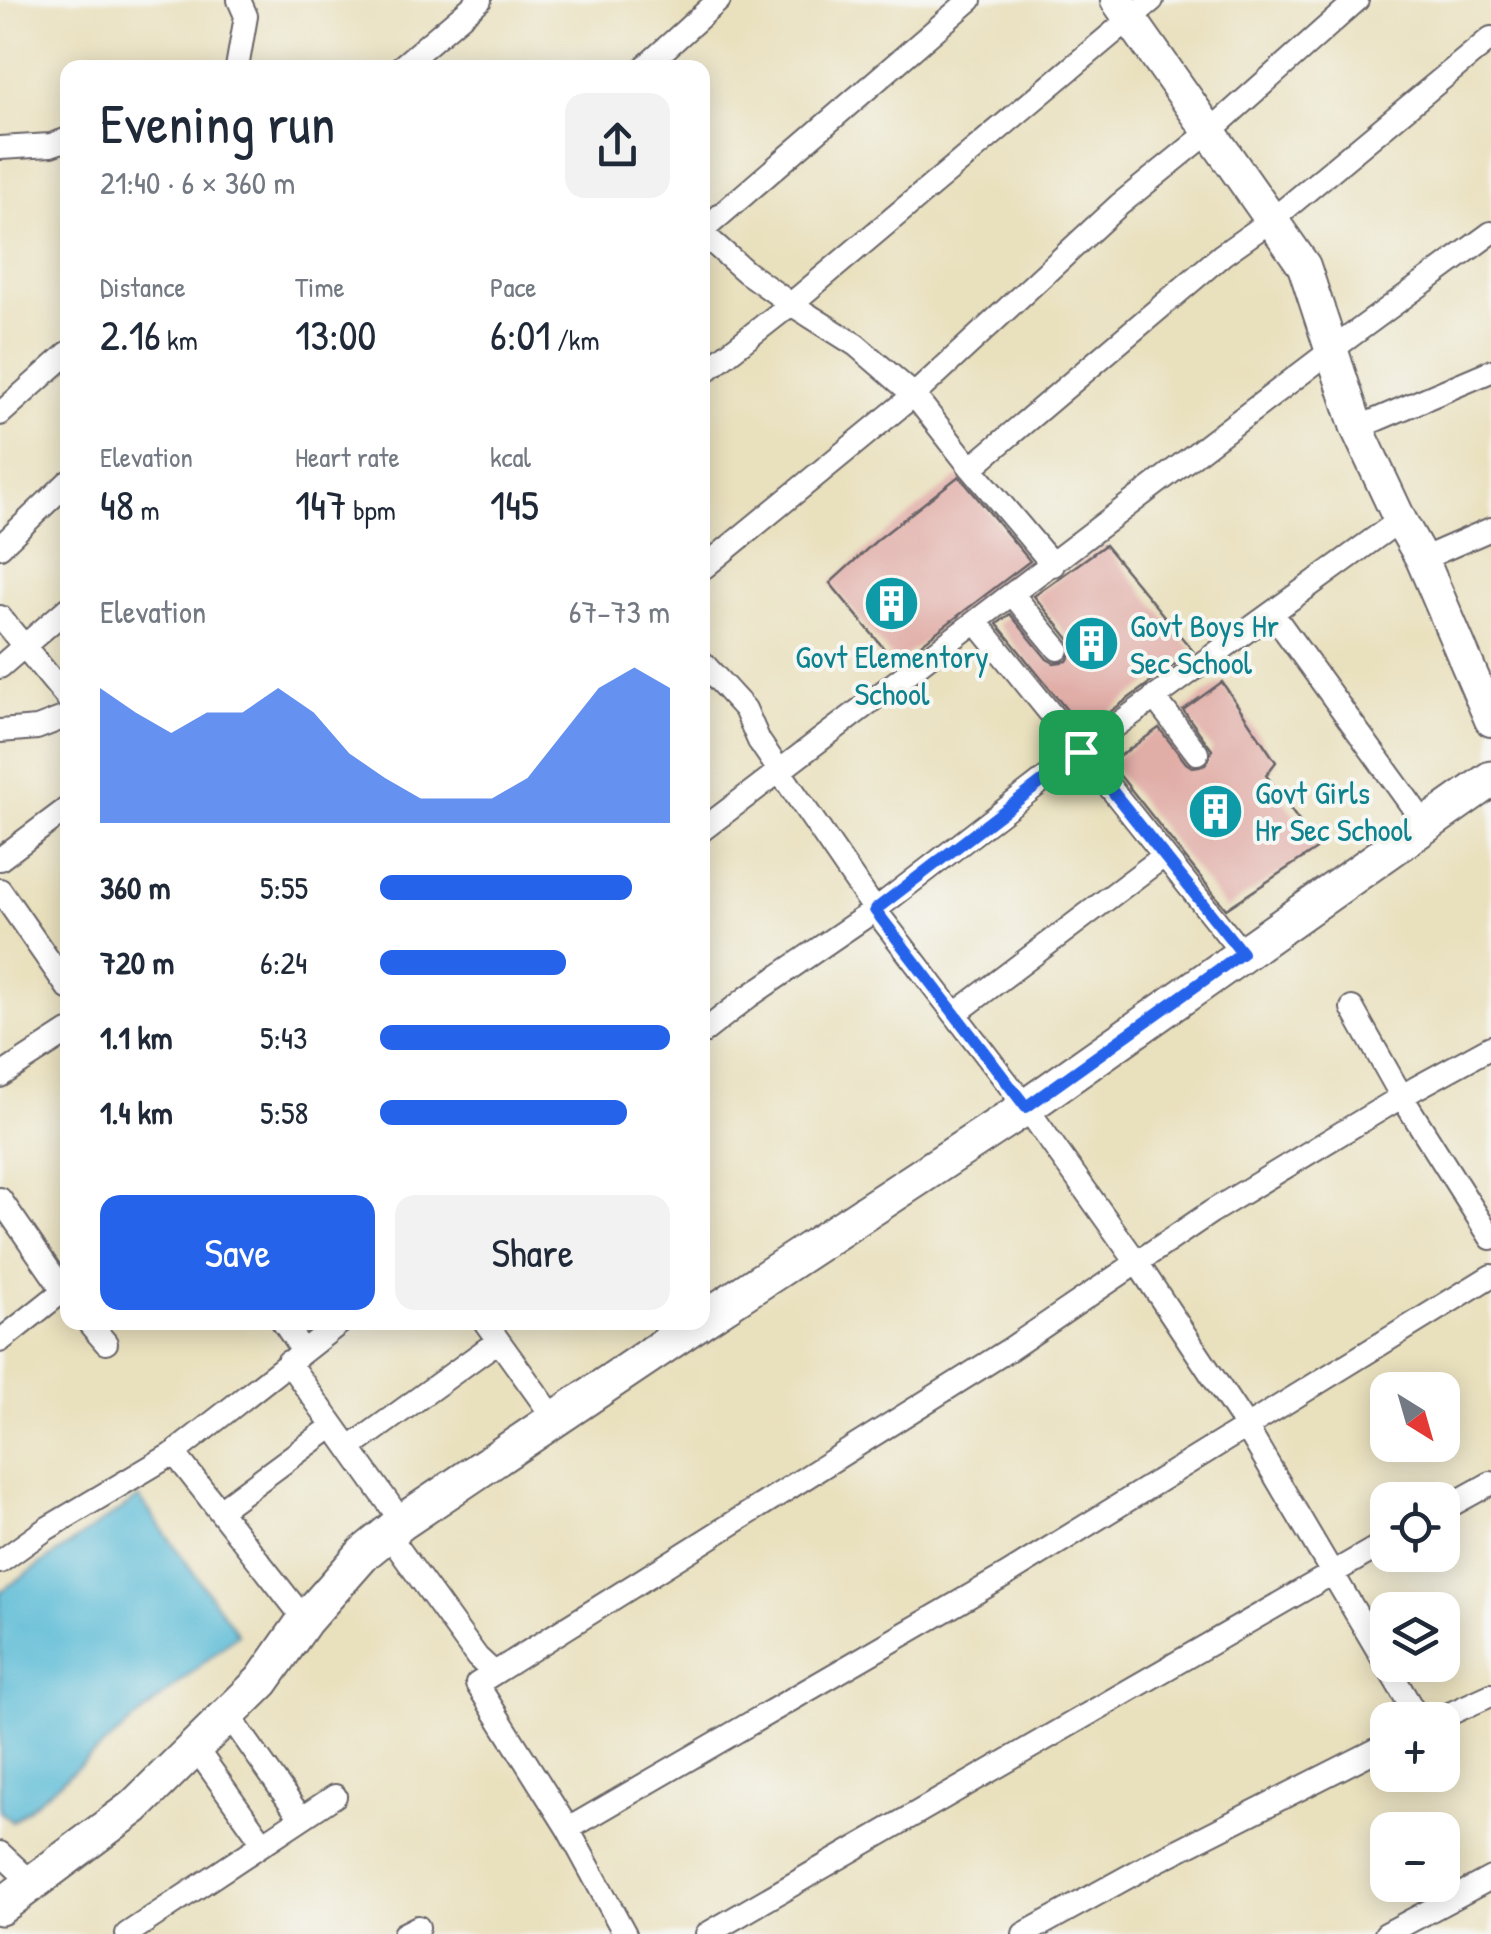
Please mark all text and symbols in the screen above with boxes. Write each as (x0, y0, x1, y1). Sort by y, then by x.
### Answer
text: Evening run (100, 86, 335, 160)
button: share (565, 93, 670, 198)
text: 21:40 · 6 × 360 m (100, 161, 295, 204)
text: Distance (100, 268, 186, 306)
text: Time (295, 268, 345, 306)
text: Pace (490, 268, 536, 306)
text: 2.16 (100, 306, 161, 363)
text: 13:00 (295, 306, 376, 363)
text: 6:01 (490, 306, 551, 363)
text: km (161, 321, 198, 359)
text: /km (551, 321, 600, 359)
text: Elevation (100, 438, 193, 476)
text: Heart rate (295, 438, 400, 476)
text: kcal (490, 438, 531, 476)
text: 48 (100, 476, 134, 533)
text: 147 (295, 476, 347, 533)
text: 145 (490, 476, 539, 533)
text: m (134, 491, 159, 529)
text: bpm (347, 491, 396, 529)
building icon: Govt Elementory School (862, 573, 922, 633)
text: Elevation (100, 590, 206, 633)
text: 67–73 m (569, 590, 670, 633)
place label: Govt Boys Hr Sec School (1130, 604, 1279, 684)
building icon: Govt Boys Hr Sec School (1061, 614, 1121, 674)
place label: Govt Elementory School (795, 635, 989, 715)
pin (1039, 710, 1124, 795)
icon: arrive (1054, 725, 1109, 780)
place label: Govt Girls Hr Sec School (1255, 771, 1412, 851)
building icon: Govt Girls Hr Sec School (1186, 781, 1246, 841)
text: 360 m (100, 866, 171, 909)
text: 5:55 (260, 866, 308, 909)
text: 720 m (100, 941, 174, 984)
text: 6:24 (260, 941, 307, 984)
text: 1.1 km (100, 1016, 172, 1059)
text: 5:43 (260, 1016, 307, 1059)
text: 1.4 km (100, 1091, 173, 1134)
text: 5:58 (260, 1091, 308, 1134)
button: Save (100, 1195, 375, 1310)
button: Share (395, 1195, 670, 1310)
north arrow (1370, 1372, 1460, 1462)
map controls (1370, 1372, 1460, 1902)
button: locate (1370, 1482, 1460, 1572)
button: layers (1370, 1592, 1460, 1682)
button: + (1370, 1702, 1460, 1792)
button: − (1370, 1812, 1460, 1902)

